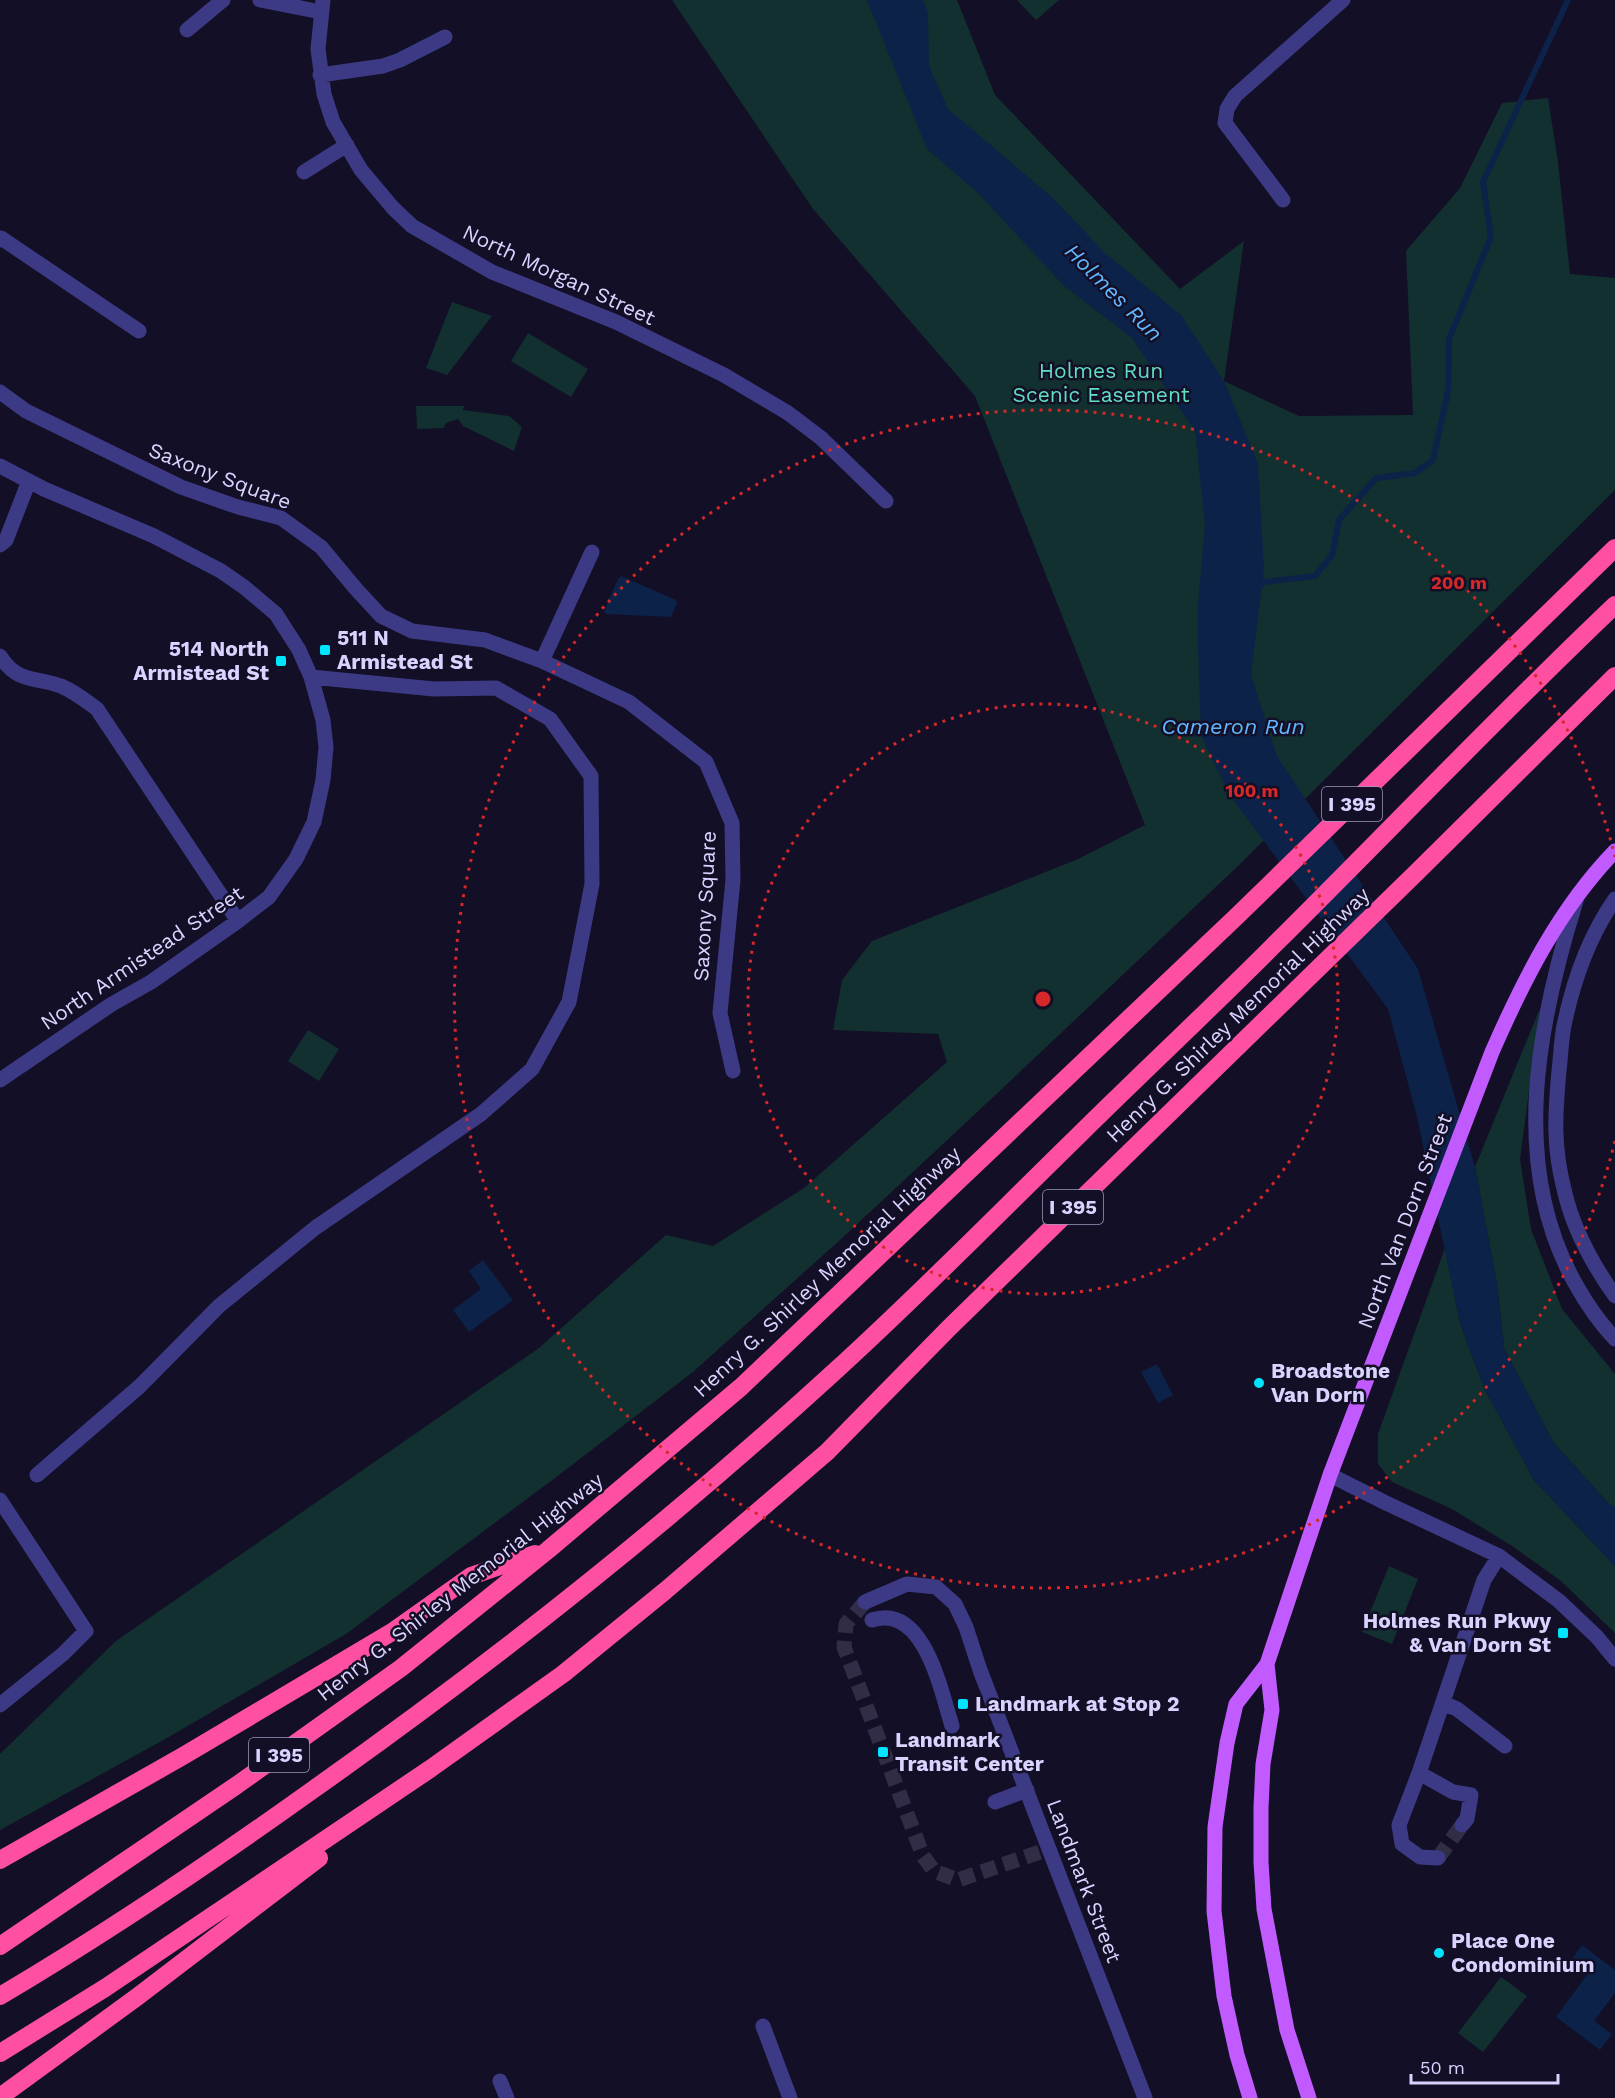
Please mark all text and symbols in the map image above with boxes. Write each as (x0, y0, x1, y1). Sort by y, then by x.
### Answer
street label: North Morgan Street (459, 219, 660, 330)
water label: Holmes Run (1060, 239, 1167, 346)
park label: Holmes Run Scenic Easement (1012, 358, 1190, 407)
street label: Saxony Square (145, 437, 295, 514)
text: 200 m (1431, 572, 1487, 593)
place label: 511 N Armistead St (337, 625, 473, 674)
place label: 514 North Armistead St (133, 636, 269, 685)
marker: 511 N Armistead St (318, 643, 332, 657)
marker: 514 North Armistead St (274, 654, 288, 668)
water label: Cameron Run (1161, 714, 1305, 739)
text: 100 m (1225, 780, 1279, 801)
road number: I 395 (1322, 787, 1382, 821)
street label: Saxony Square (688, 830, 721, 982)
street label: North Armistead Street (36, 880, 248, 1035)
street label: Henry G. Shirley Memorial Highway (1101, 882, 1375, 1147)
centre of rings (1033, 989, 1053, 1009)
street label: North Van Dorn Street (1352, 1110, 1457, 1332)
street label: Henry G. Shirley Memorial Highway (688, 1141, 966, 1402)
road number: I 395 (1043, 1190, 1103, 1224)
place label: Broadstone Van Dorn (1271, 1358, 1390, 1407)
marker: Broadstone Van Dorn (1252, 1376, 1266, 1390)
street label: Henry G. Shirley Memorial Highway (312, 1467, 608, 1706)
place label: Holmes Run Pkwy & Van Dorn St (1363, 1608, 1551, 1657)
marker: Holmes Run Pkwy & Van Dorn St (1556, 1626, 1570, 1640)
place label: Landmark at Stop 2 (975, 1691, 1180, 1716)
marker: Landmark at Stop 2 (956, 1697, 970, 1711)
place label: Landmark Transit Center (895, 1727, 1044, 1776)
road number: I 395 (249, 1738, 309, 1772)
marker: Landmark Transit Center (876, 1745, 890, 1759)
street label: Landmark Street (1042, 1796, 1127, 1966)
place label: Place One Condominium (1451, 1928, 1594, 1977)
marker: Place One Condominium (1432, 1946, 1446, 1960)
scale bar (1411, 2047, 1558, 2085)
text: 50 m (1420, 2057, 1465, 2078)

